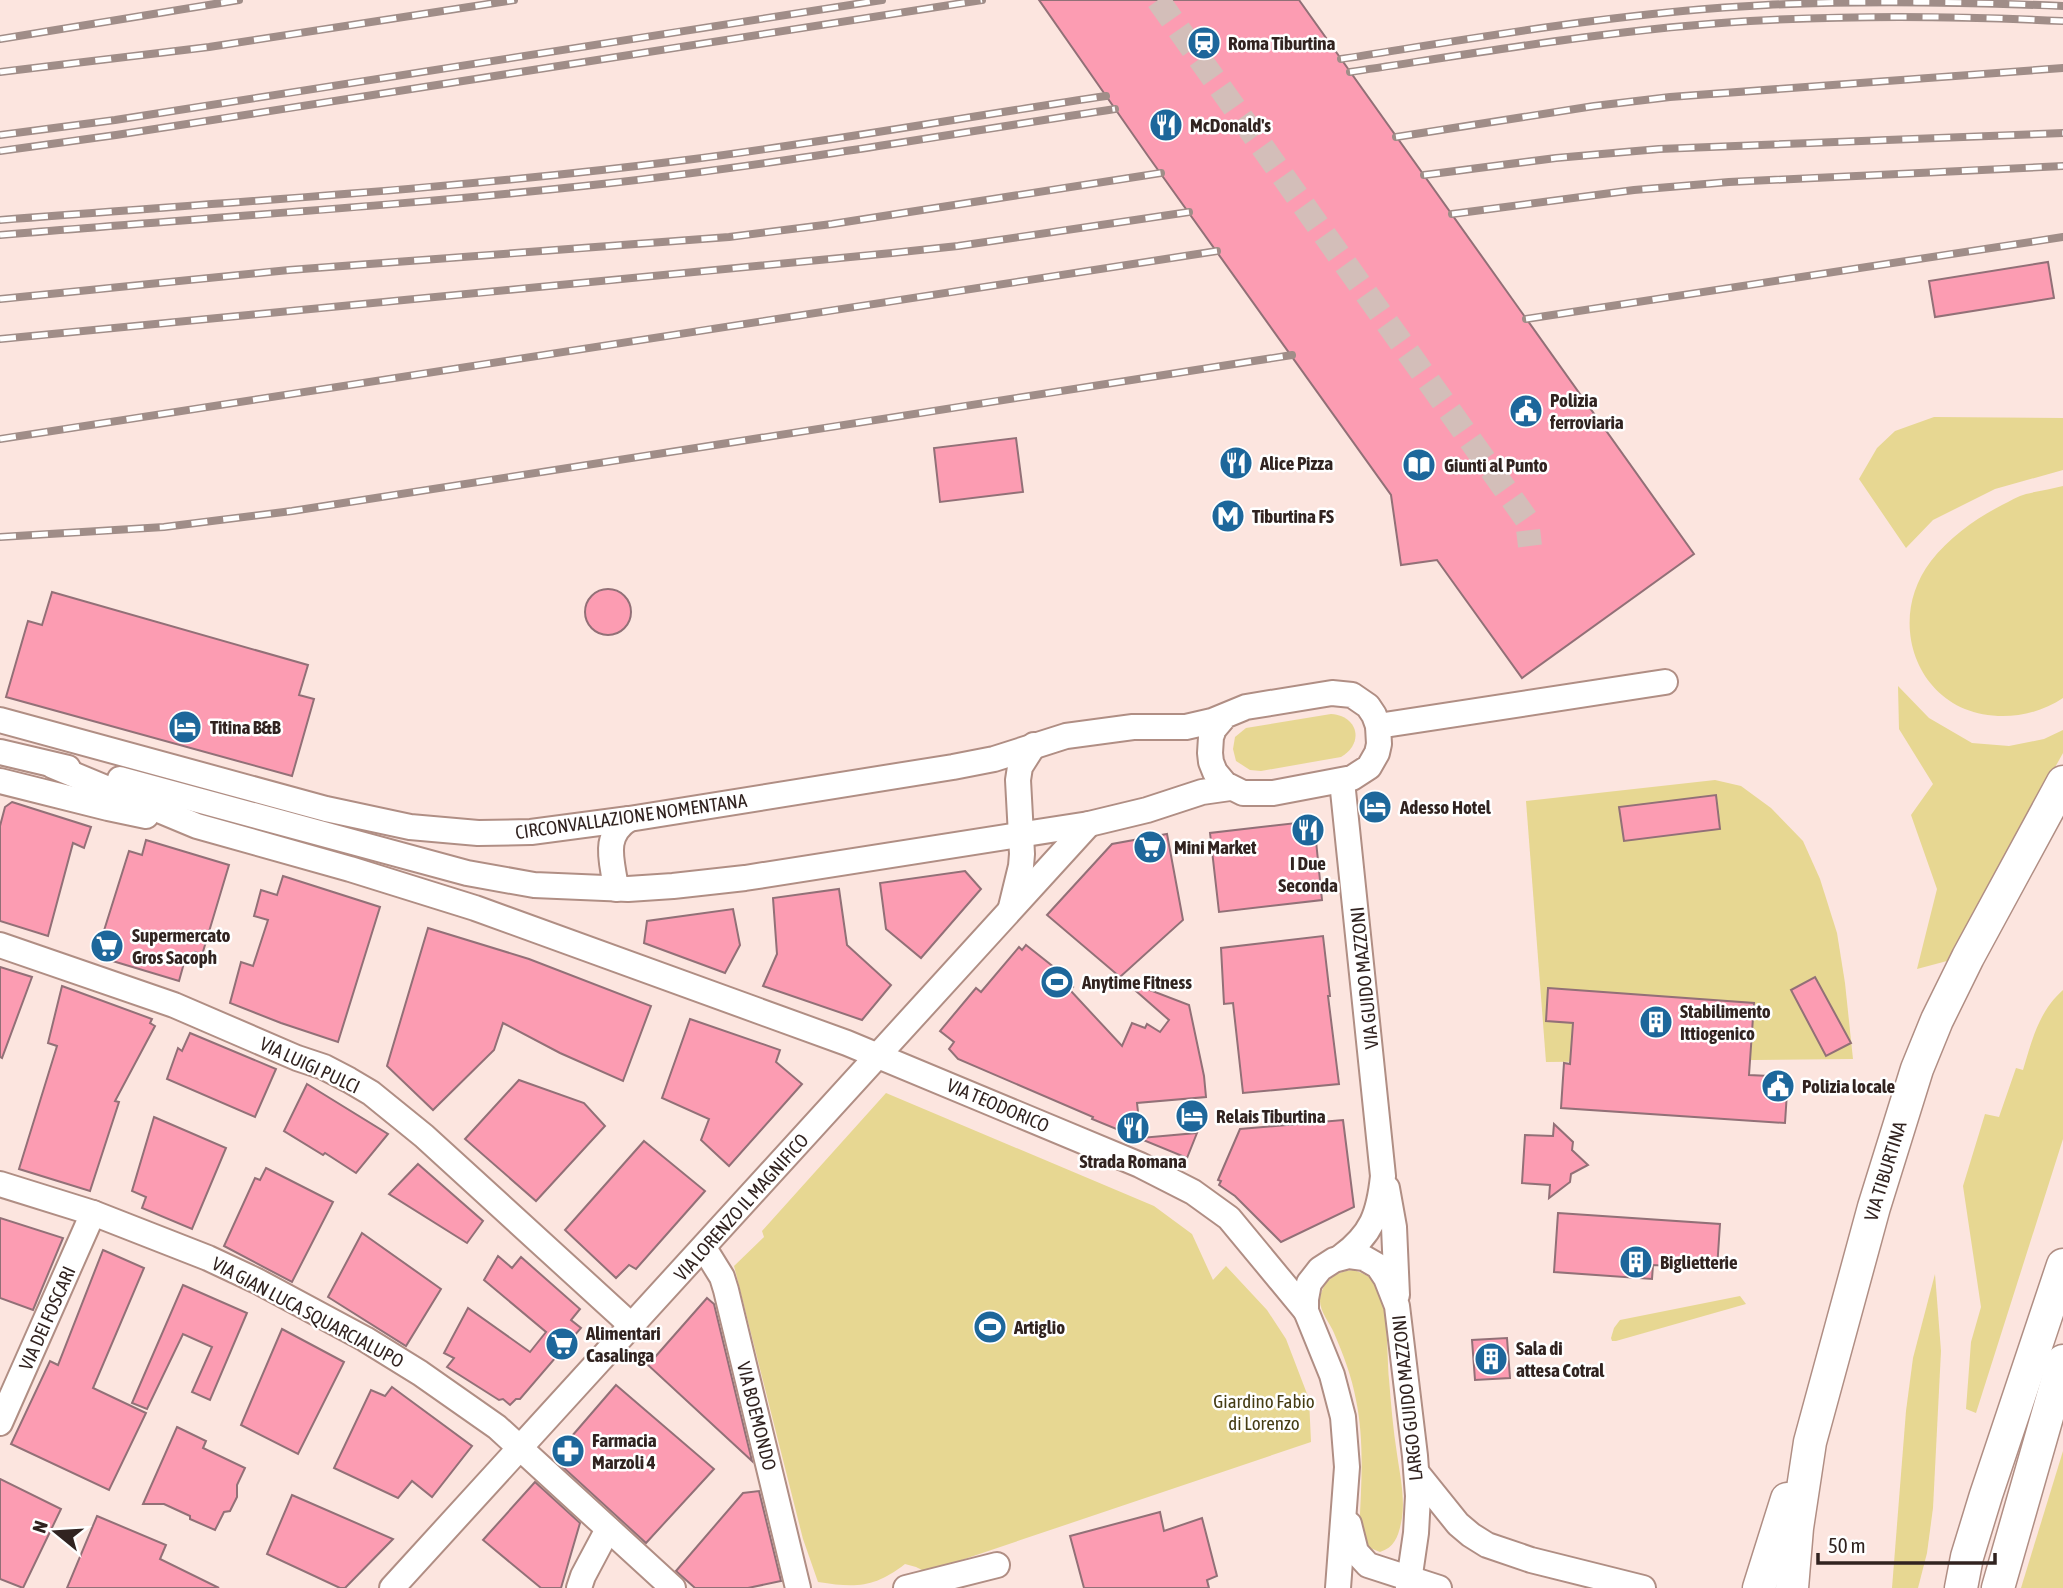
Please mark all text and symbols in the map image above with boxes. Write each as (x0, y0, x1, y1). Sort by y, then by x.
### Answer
station icon: Roma Tiburtina (1185, 24, 1223, 62)
place label: Roma Tiburtina (1228, 32, 1336, 54)
restaurant icon: McDonald's (1147, 106, 1185, 144)
place label: McDonald's (1190, 114, 1271, 136)
place label: Polizia ferroviaria (1549, 389, 1624, 433)
public building icon: Polizia ferroviaria (1507, 392, 1545, 430)
restaurant icon: Alice Pizza (1217, 444, 1255, 482)
library icon: Giunti al Punto (1400, 446, 1438, 484)
place label: Alice Pizza (1259, 452, 1333, 474)
place label: Giunti al Punto (1444, 454, 1548, 476)
metro station icon: Tiburtina FS (1209, 497, 1247, 535)
place label: Tiburtina FS (1252, 505, 1334, 527)
hotel icon: Titina B&B (166, 708, 204, 746)
place label: Titina B&B (210, 716, 281, 738)
hotel icon: Adesso Hotel (1356, 788, 1394, 826)
street label: CIRCONVALLAZIONE NOMENTANA (514, 789, 749, 843)
place label: Adesso Hotel (1399, 796, 1492, 818)
restaurant icon: I Due Seconda (1289, 811, 1327, 849)
supermarket icon: Mini Market (1131, 828, 1169, 866)
place label: Mini Market (1174, 836, 1257, 858)
place label: I Due Seconda (1278, 852, 1338, 896)
street label: VIA GUIDO MAZZONI (1346, 906, 1382, 1050)
place label: Supermercato Gros Sacoph (132, 924, 230, 968)
supermarket icon: Supermercato Gros Sacoph (88, 927, 126, 965)
sports icon: Anytime Fitness (1038, 963, 1076, 1001)
place label: Anytime Fitness (1081, 971, 1192, 993)
place label: Stabilimento Ittiogenico (1680, 1000, 1771, 1044)
building icon: Stabilimento Ittiogenico (1637, 1003, 1675, 1041)
street label: VIA LUIGI PULCI (256, 1032, 364, 1098)
public building icon: Polizia locale (1759, 1067, 1797, 1105)
street label: VIA TEODORICO (944, 1074, 1052, 1136)
place label: Polizia locale (1802, 1075, 1896, 1097)
hotel icon: Relais Tiburtina (1173, 1097, 1211, 1135)
place label: Relais Tiburtina (1216, 1105, 1326, 1127)
restaurant icon: Strada Romana (1114, 1109, 1152, 1147)
street label: VIA TIBURTINA (1859, 1118, 1911, 1223)
street label: VIA LORENZO IL MAGNIFICO (669, 1129, 813, 1285)
place label: Strada Romana (1080, 1150, 1187, 1172)
building icon: Biglietterie (1617, 1243, 1655, 1281)
place label: Biglietterie (1660, 1251, 1738, 1273)
street label: VIA GIAN LUCA SQUARCIALUPO (208, 1252, 408, 1372)
street label: VIA DEI FOSCARI (14, 1263, 80, 1373)
sports icon: Artiglio (971, 1308, 1009, 1346)
street label: LARGO GUIDO MAZZONI (1387, 1314, 1427, 1482)
place label: Artiglio (1013, 1316, 1065, 1338)
place label: Alimentari Casalinga (585, 1322, 661, 1366)
supermarket icon: Alimentari Casalinga (543, 1325, 581, 1363)
place label: Sala di attesa Cotral (1516, 1337, 1605, 1381)
building icon: Sala di attesa Cotral (1472, 1340, 1510, 1378)
street label: VIA BOEMONDO (733, 1359, 781, 1473)
park label: Giardino Fabio di Lorenzo (1213, 1390, 1315, 1434)
place label: Farmacia Marzoli 4 (592, 1429, 657, 1473)
pharmacy icon: Farmacia Marzoli 4 (549, 1432, 587, 1470)
north arrow (21, 1497, 91, 1567)
text: N (28, 1518, 52, 1535)
scale bar (1818, 1522, 1995, 1566)
text: 50 m (1828, 1533, 1866, 1557)

